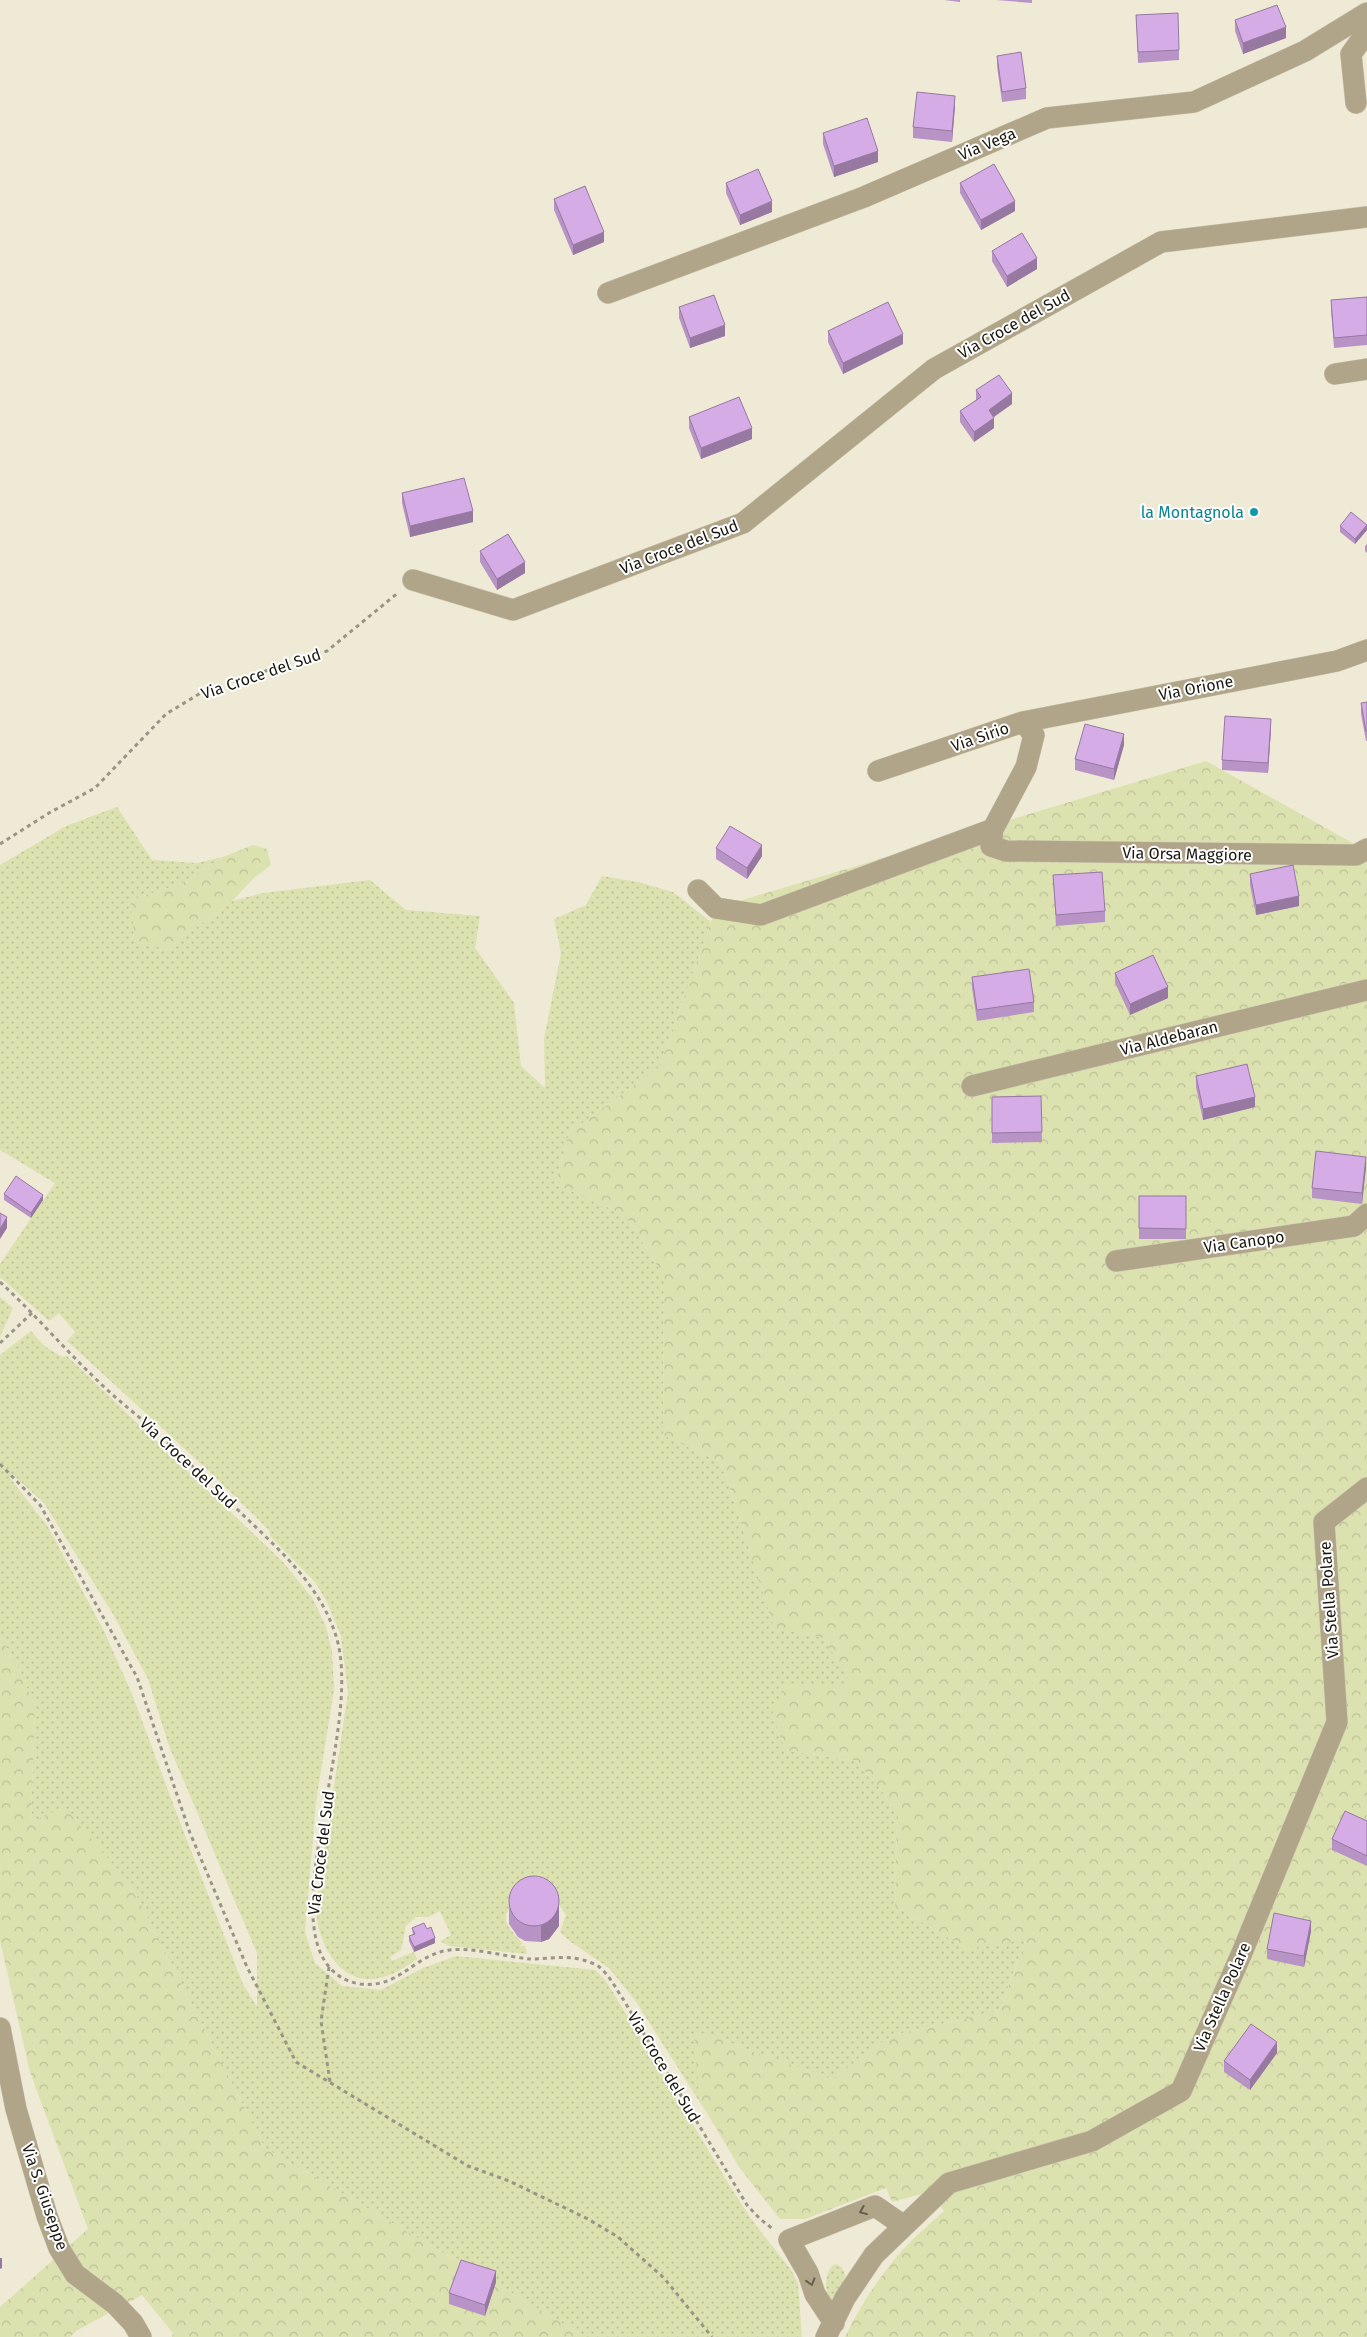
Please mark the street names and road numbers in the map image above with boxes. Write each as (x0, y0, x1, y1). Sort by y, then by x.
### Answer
street label: Via Vega (956, 123, 1018, 165)
street label: Via Croce del Sud (955, 285, 1073, 363)
street label: Via Croce del Sud (617, 516, 741, 578)
street label: Via Croce del Sud (199, 645, 323, 703)
street label: Via Orione (1157, 671, 1235, 705)
street label: Via Sirio (949, 718, 1011, 756)
street label: Via Orsa Maggiore (1122, 843, 1252, 865)
street label: Via Aldebaran (1118, 1017, 1220, 1059)
street label: Via Canopo (1202, 1227, 1286, 1257)
street label: Via Croce del Sud (136, 1413, 240, 1513)
street label: Via Stella Polare (1315, 1541, 1343, 1659)
street label: Via Croce del Sud (304, 1790, 338, 1916)
street label: Via Stella Polare (1189, 1939, 1255, 2055)
street label: Via Croce del Sud (624, 2008, 704, 2126)
street label: Via S. Giuseppe (18, 2141, 72, 2253)

